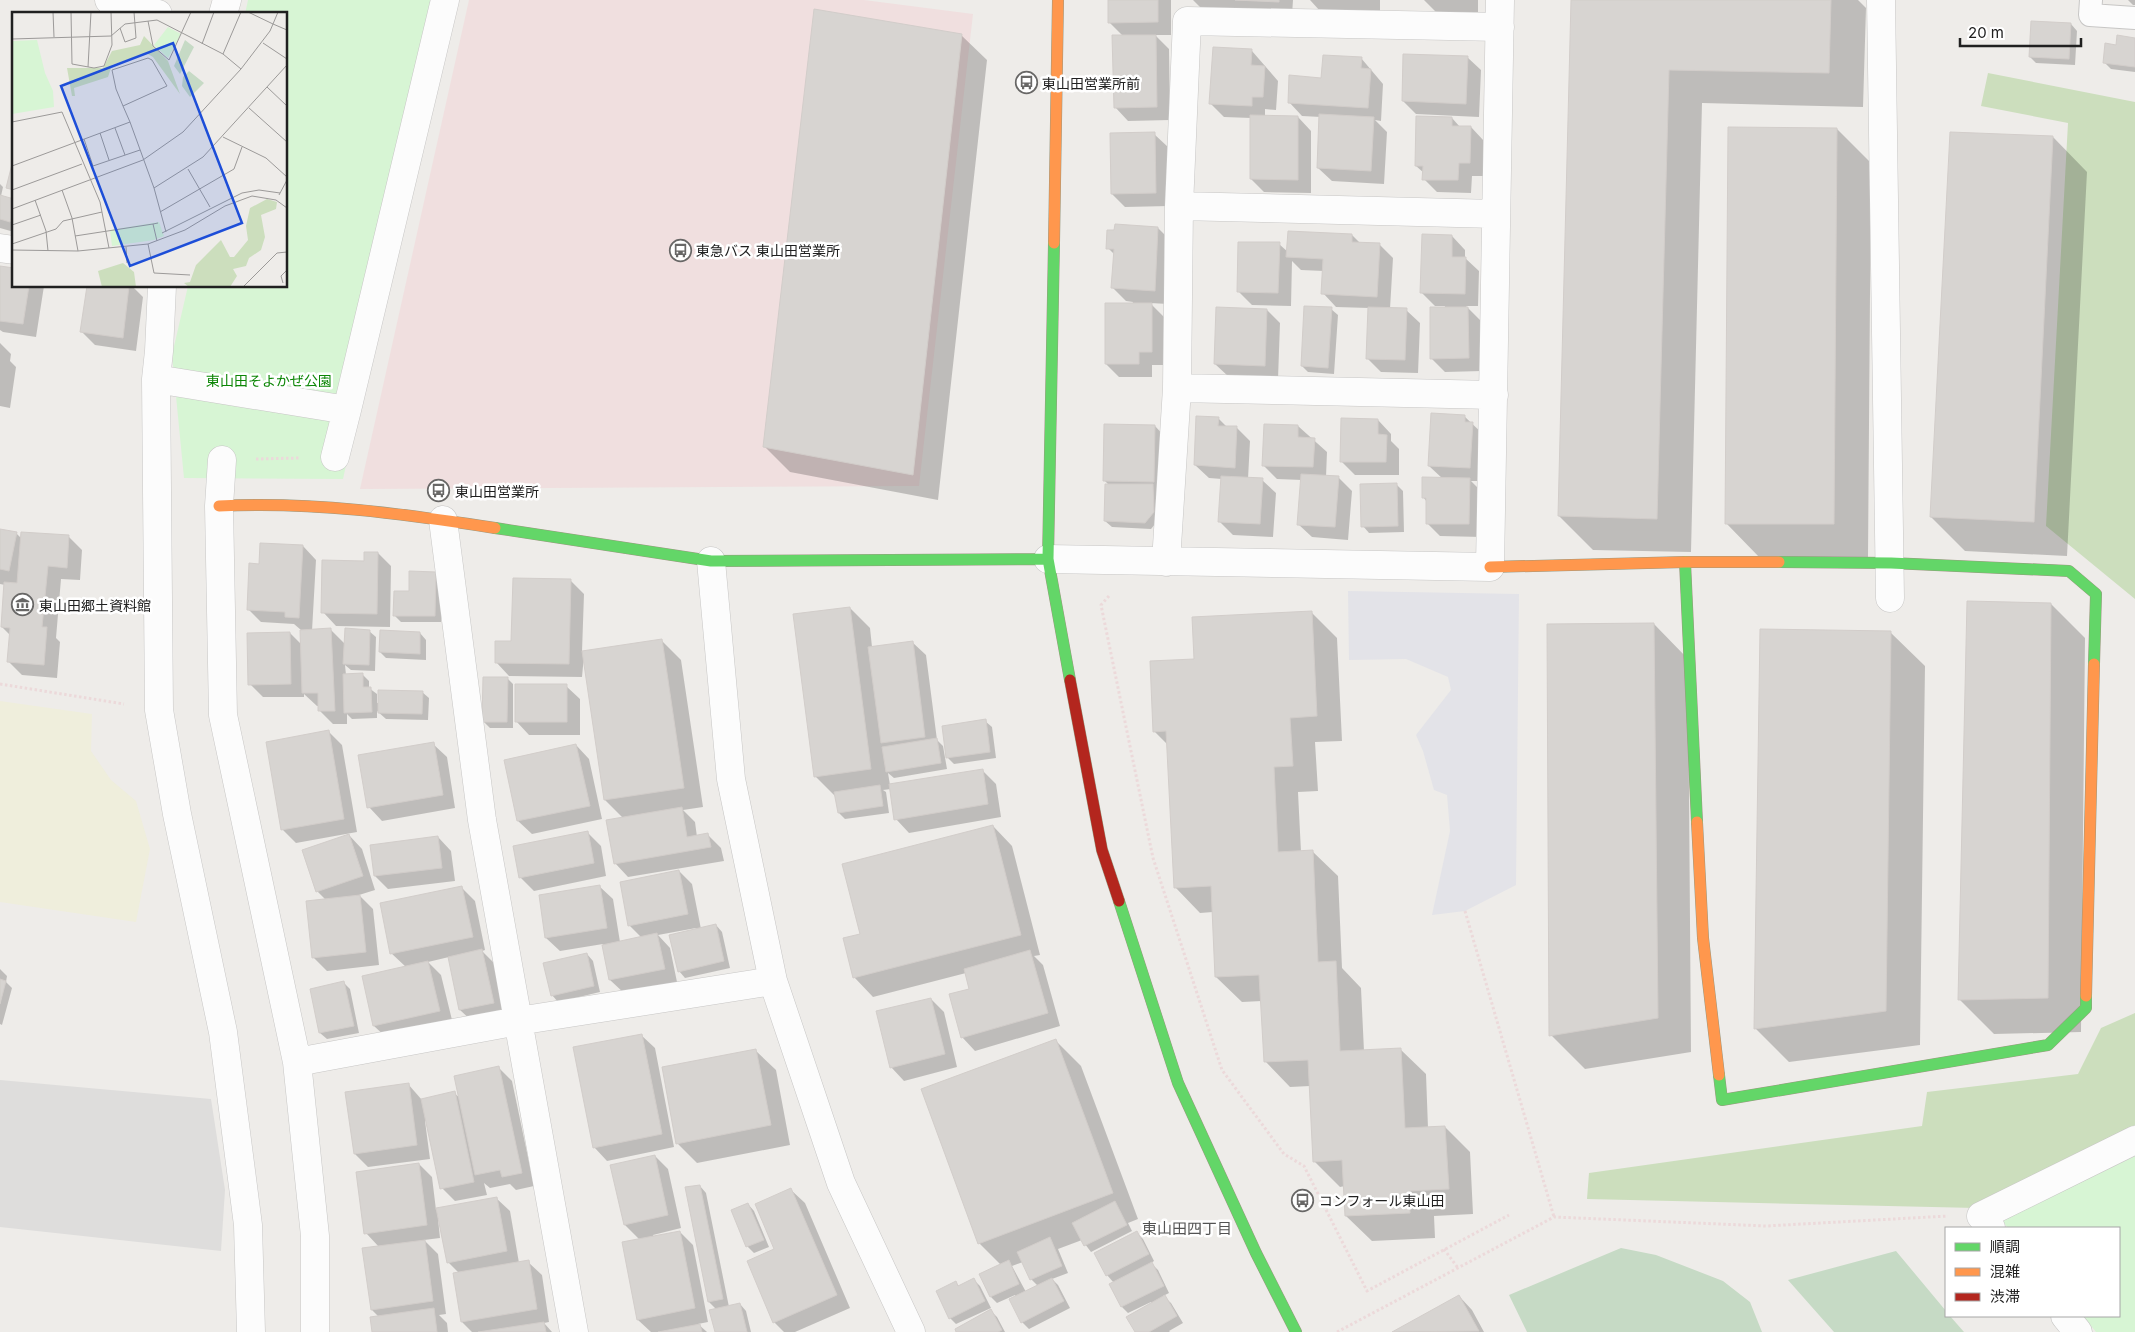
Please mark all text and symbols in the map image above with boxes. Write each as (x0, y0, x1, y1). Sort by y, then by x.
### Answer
inset map (12, 12, 288, 288)
scale bar (1960, 15, 2081, 47)
text: 20 m (1968, 23, 2004, 42)
bus stop icon: 東山田営業所前 (1014, 71, 1038, 95)
place label: 東山田営業所前 (1042, 75, 1140, 92)
bus stop icon: 東急バス 東山田営業所 (668, 238, 692, 262)
place label: 東急バス 東山田営業所 (696, 242, 840, 259)
park label: 東山田そよかぜ公園 (206, 372, 332, 389)
bus stop icon: 東山田営業所 (427, 479, 451, 503)
place label: 東山田営業所 (455, 483, 539, 500)
museum icon: 東山田郷土資料館 (11, 593, 35, 617)
place label: 東山田郷土資料館 (39, 597, 151, 614)
bus stop icon: コンフォール東山田 (1291, 1188, 1315, 1212)
place label: コンフォール東山田 (1319, 1192, 1445, 1209)
district label: 東山田四丁目 (1142, 1219, 1232, 1238)
legend (1945, 1227, 2120, 1317)
text: 順調 (1990, 1237, 2020, 1256)
text: 混雑 (1990, 1262, 2020, 1281)
text: 渋滞 (1990, 1287, 2020, 1306)

